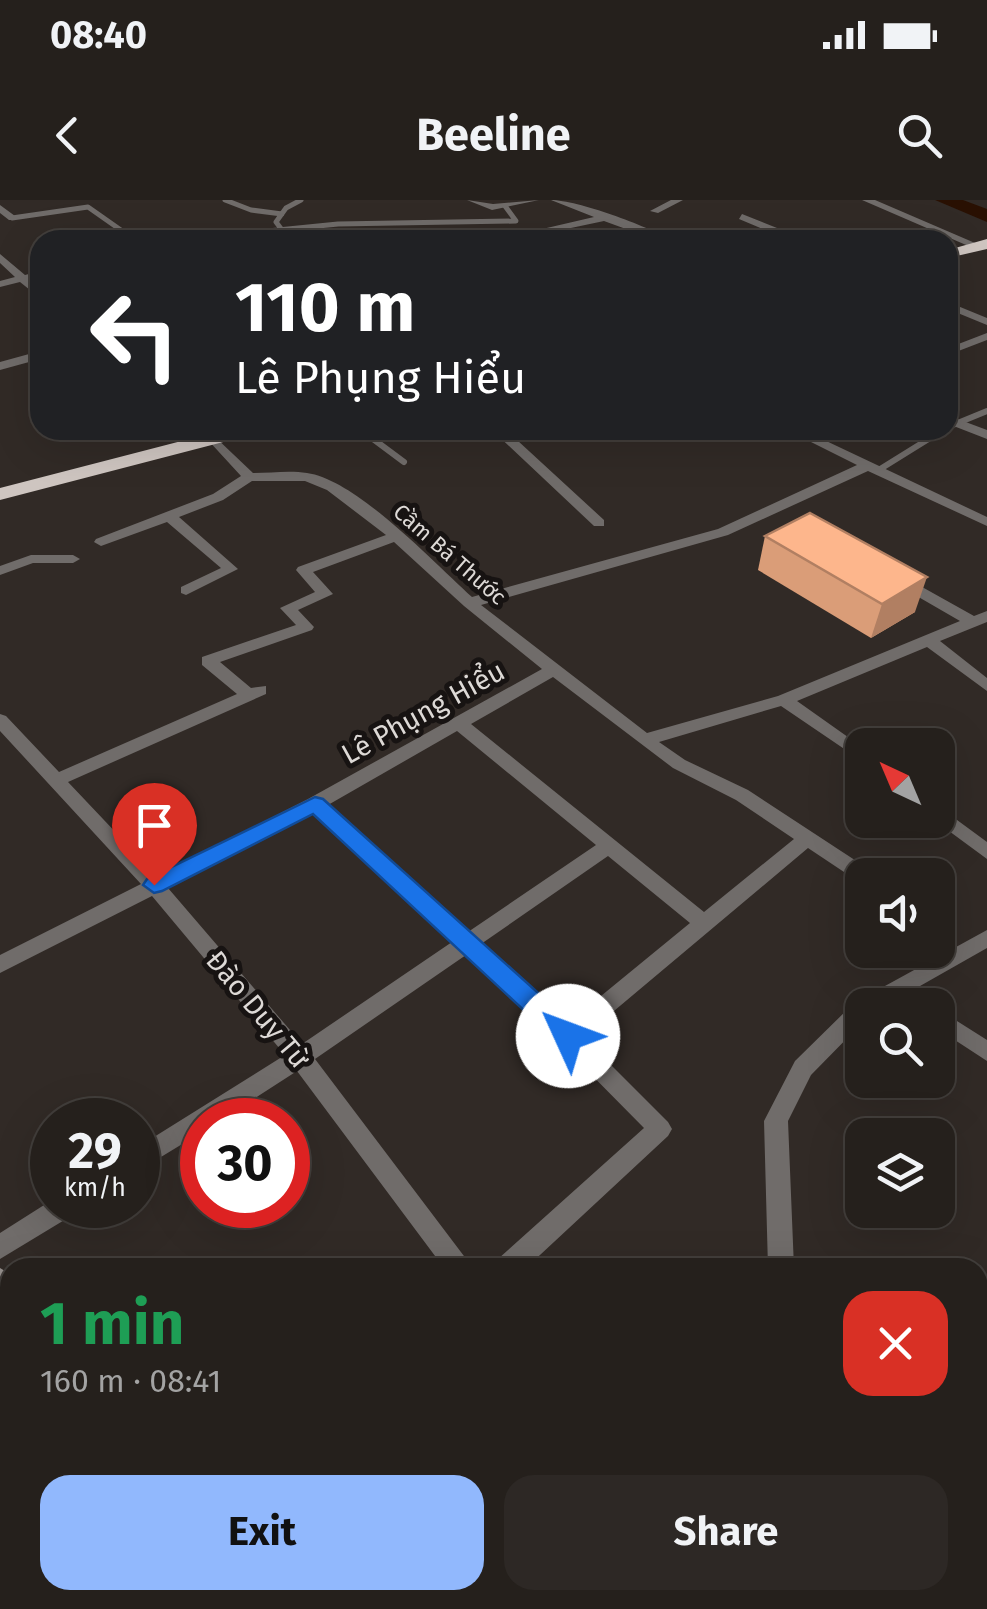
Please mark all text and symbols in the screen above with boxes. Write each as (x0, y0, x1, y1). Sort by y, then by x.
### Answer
text: 08:40 (50, 12, 147, 58)
icon: back (40, 108, 95, 163)
text: Beeline (416, 108, 571, 162)
icon: search (892, 108, 947, 163)
text: 110 m (235, 266, 415, 350)
icon: left (70, 270, 200, 400)
text: Lê Phụng Hiểu (235, 351, 526, 405)
street label: Cầm Bá Thước (388, 498, 511, 611)
street label: Lê Phụng Hiểu (336, 653, 510, 771)
north arrow (845, 728, 955, 838)
map controls (845, 728, 955, 1228)
pin (112, 783, 197, 886)
icon: arrive (127, 798, 182, 853)
button: sound (845, 858, 955, 968)
street label: Đào Duy Từ (199, 944, 317, 1076)
position arrow (516, 984, 620, 1088)
button: search (845, 988, 955, 1098)
speed limit sign: 30 (180, 1098, 310, 1228)
button: layers (845, 1118, 955, 1228)
text: 29 (68, 1121, 122, 1181)
text: km/h (64, 1173, 126, 1203)
text: 1 min (40, 1288, 184, 1360)
button: close (843, 1291, 948, 1396)
text: 160 m · 08:41 (40, 1362, 221, 1400)
button: Exit (40, 1475, 484, 1590)
button: Share (504, 1475, 948, 1590)

